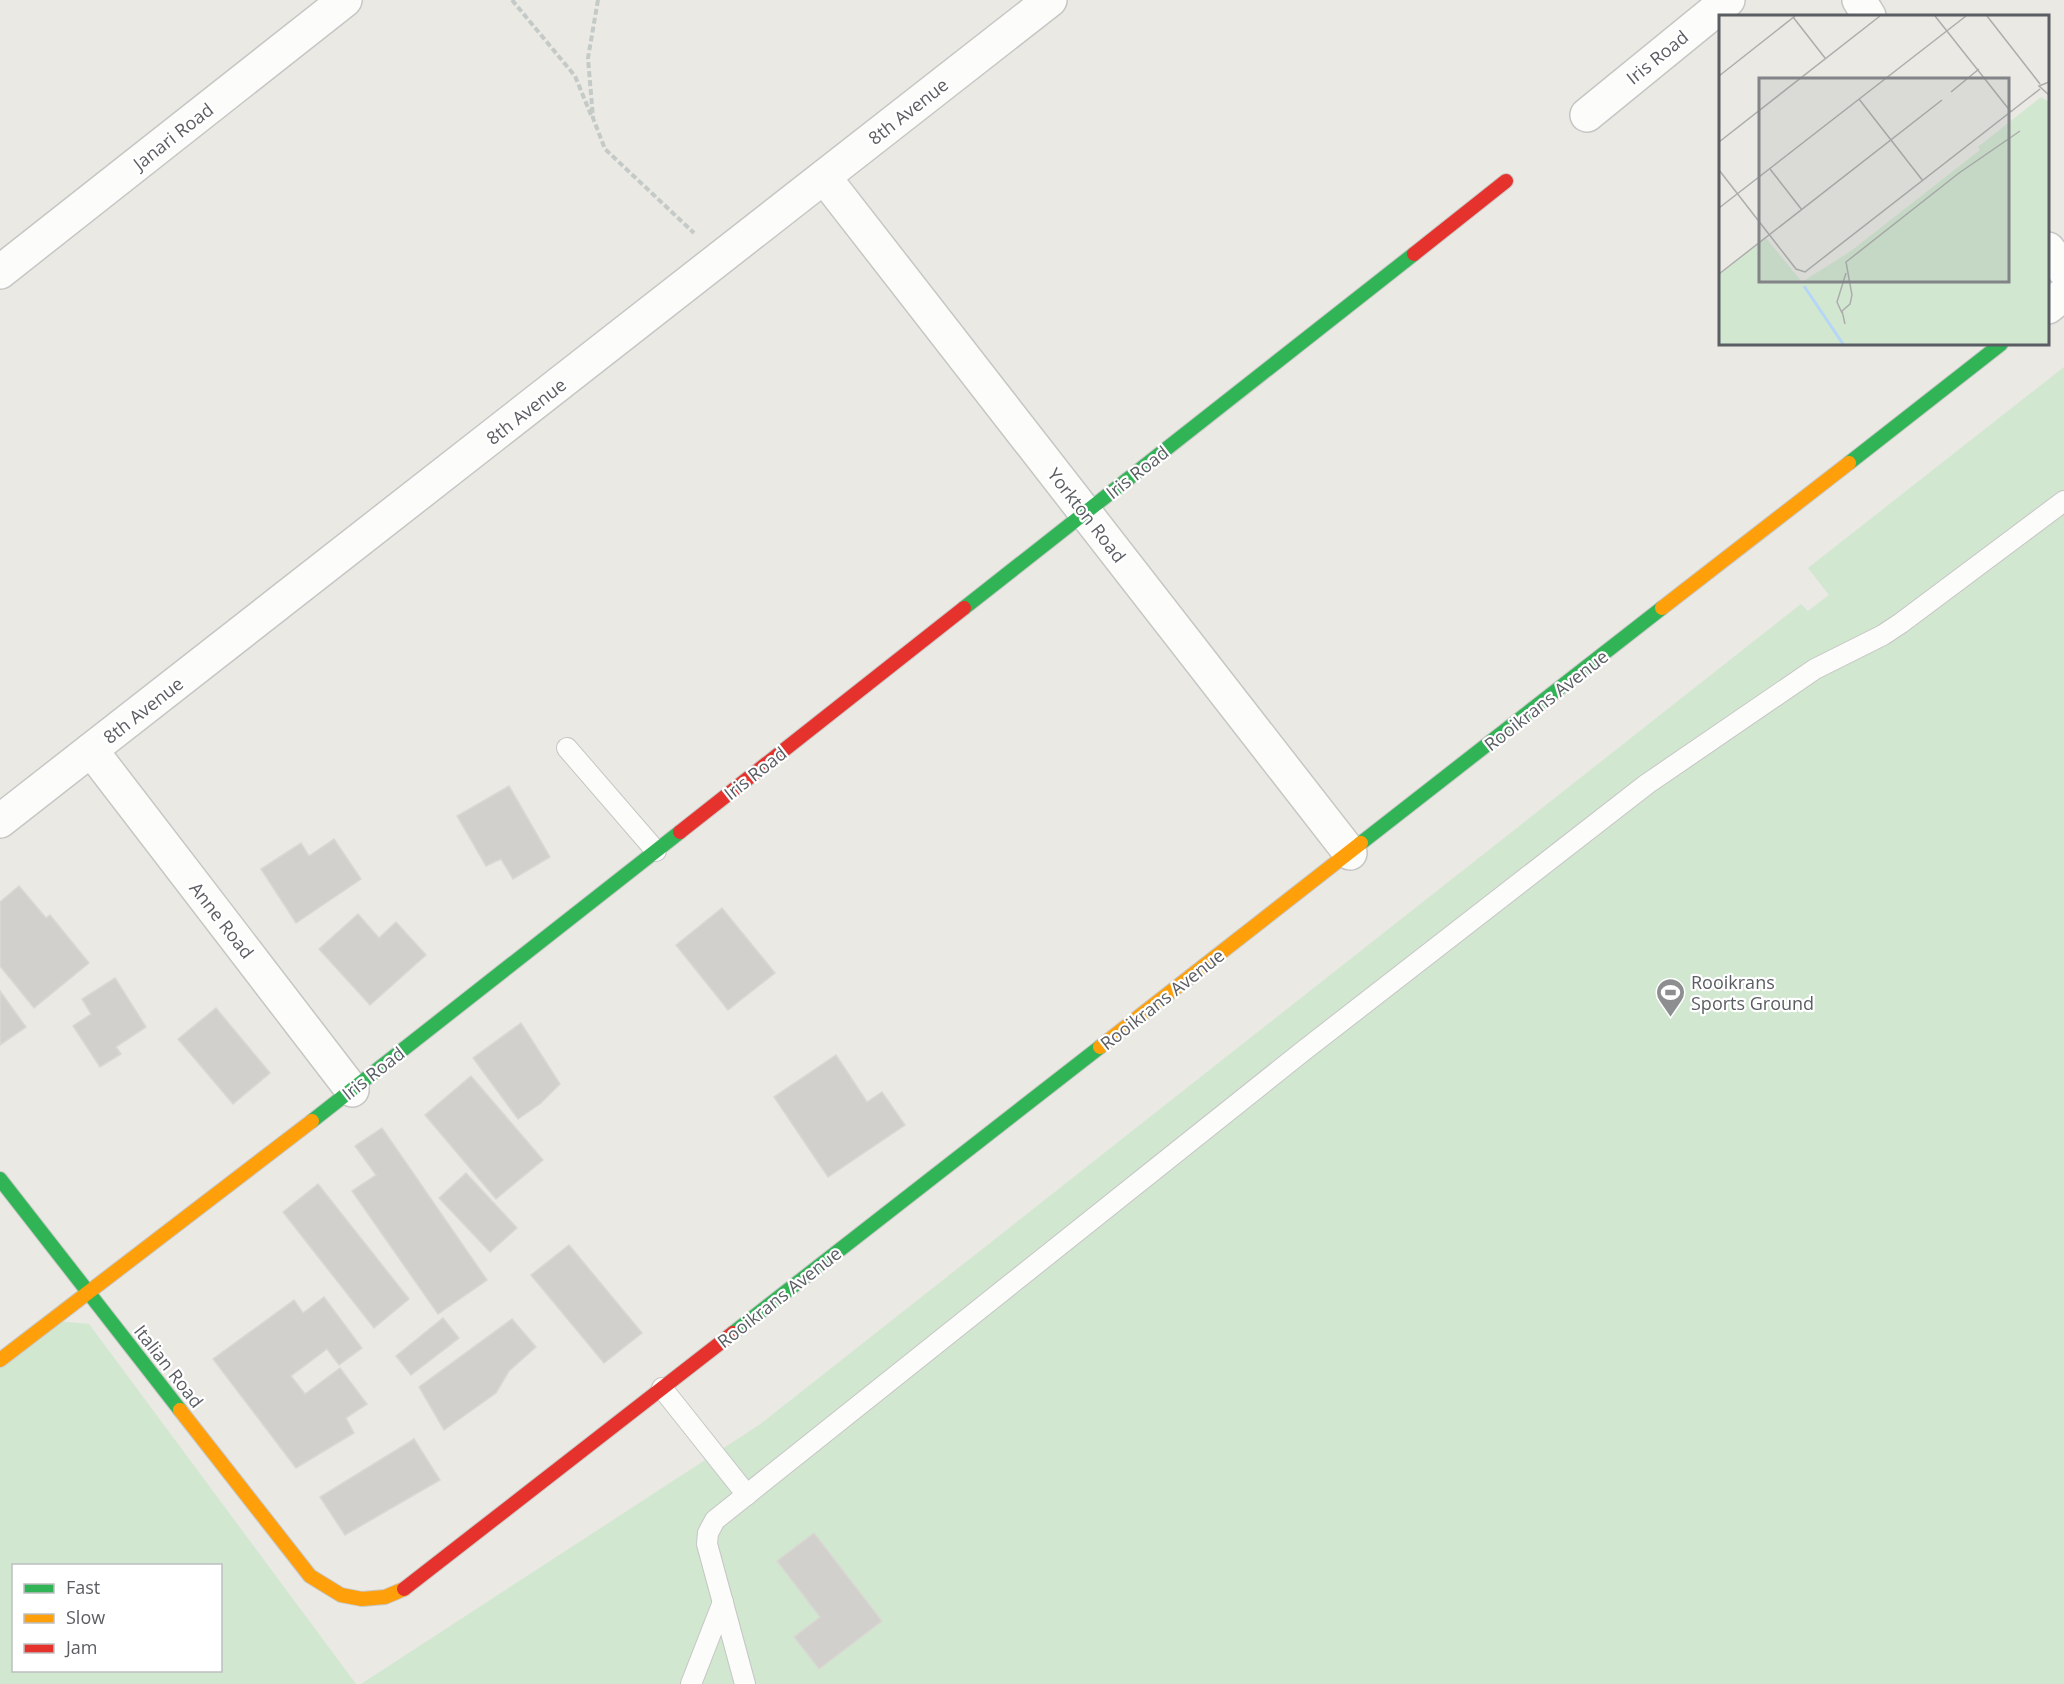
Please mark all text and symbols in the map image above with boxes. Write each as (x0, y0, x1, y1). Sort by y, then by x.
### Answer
inset map (1719, 15, 2049, 345)
street label: Iris Road (1621, 25, 1693, 89)
street label: 8th Avenue (863, 72, 953, 150)
street label: Janari Road (126, 97, 218, 176)
street label: 8th Avenue (481, 372, 571, 450)
street label: Iris Road (1101, 440, 1173, 504)
street label: Yorkton Road (1043, 463, 1131, 567)
street label: Rooikrans Avenue (1479, 644, 1613, 756)
street label: 8th Avenue (98, 671, 188, 749)
street label: Iris Road (719, 741, 791, 805)
street label: Anne Road (184, 877, 260, 963)
street label: Rooikrans Avenue (1095, 943, 1229, 1055)
place label: Rooikrans Sports Ground (1691, 970, 1814, 1015)
sports icon: Rooikrans Sports Ground (1654, 976, 1686, 1018)
street label: Iris Road (337, 1041, 409, 1105)
street label: Rooikrans Avenue (712, 1241, 846, 1353)
street label: Italian Road (129, 1320, 209, 1412)
legend (12, 1564, 222, 1672)
text: Fast (66, 1575, 100, 1599)
text: Slow (66, 1605, 105, 1629)
text: Jam (64, 1635, 98, 1659)

